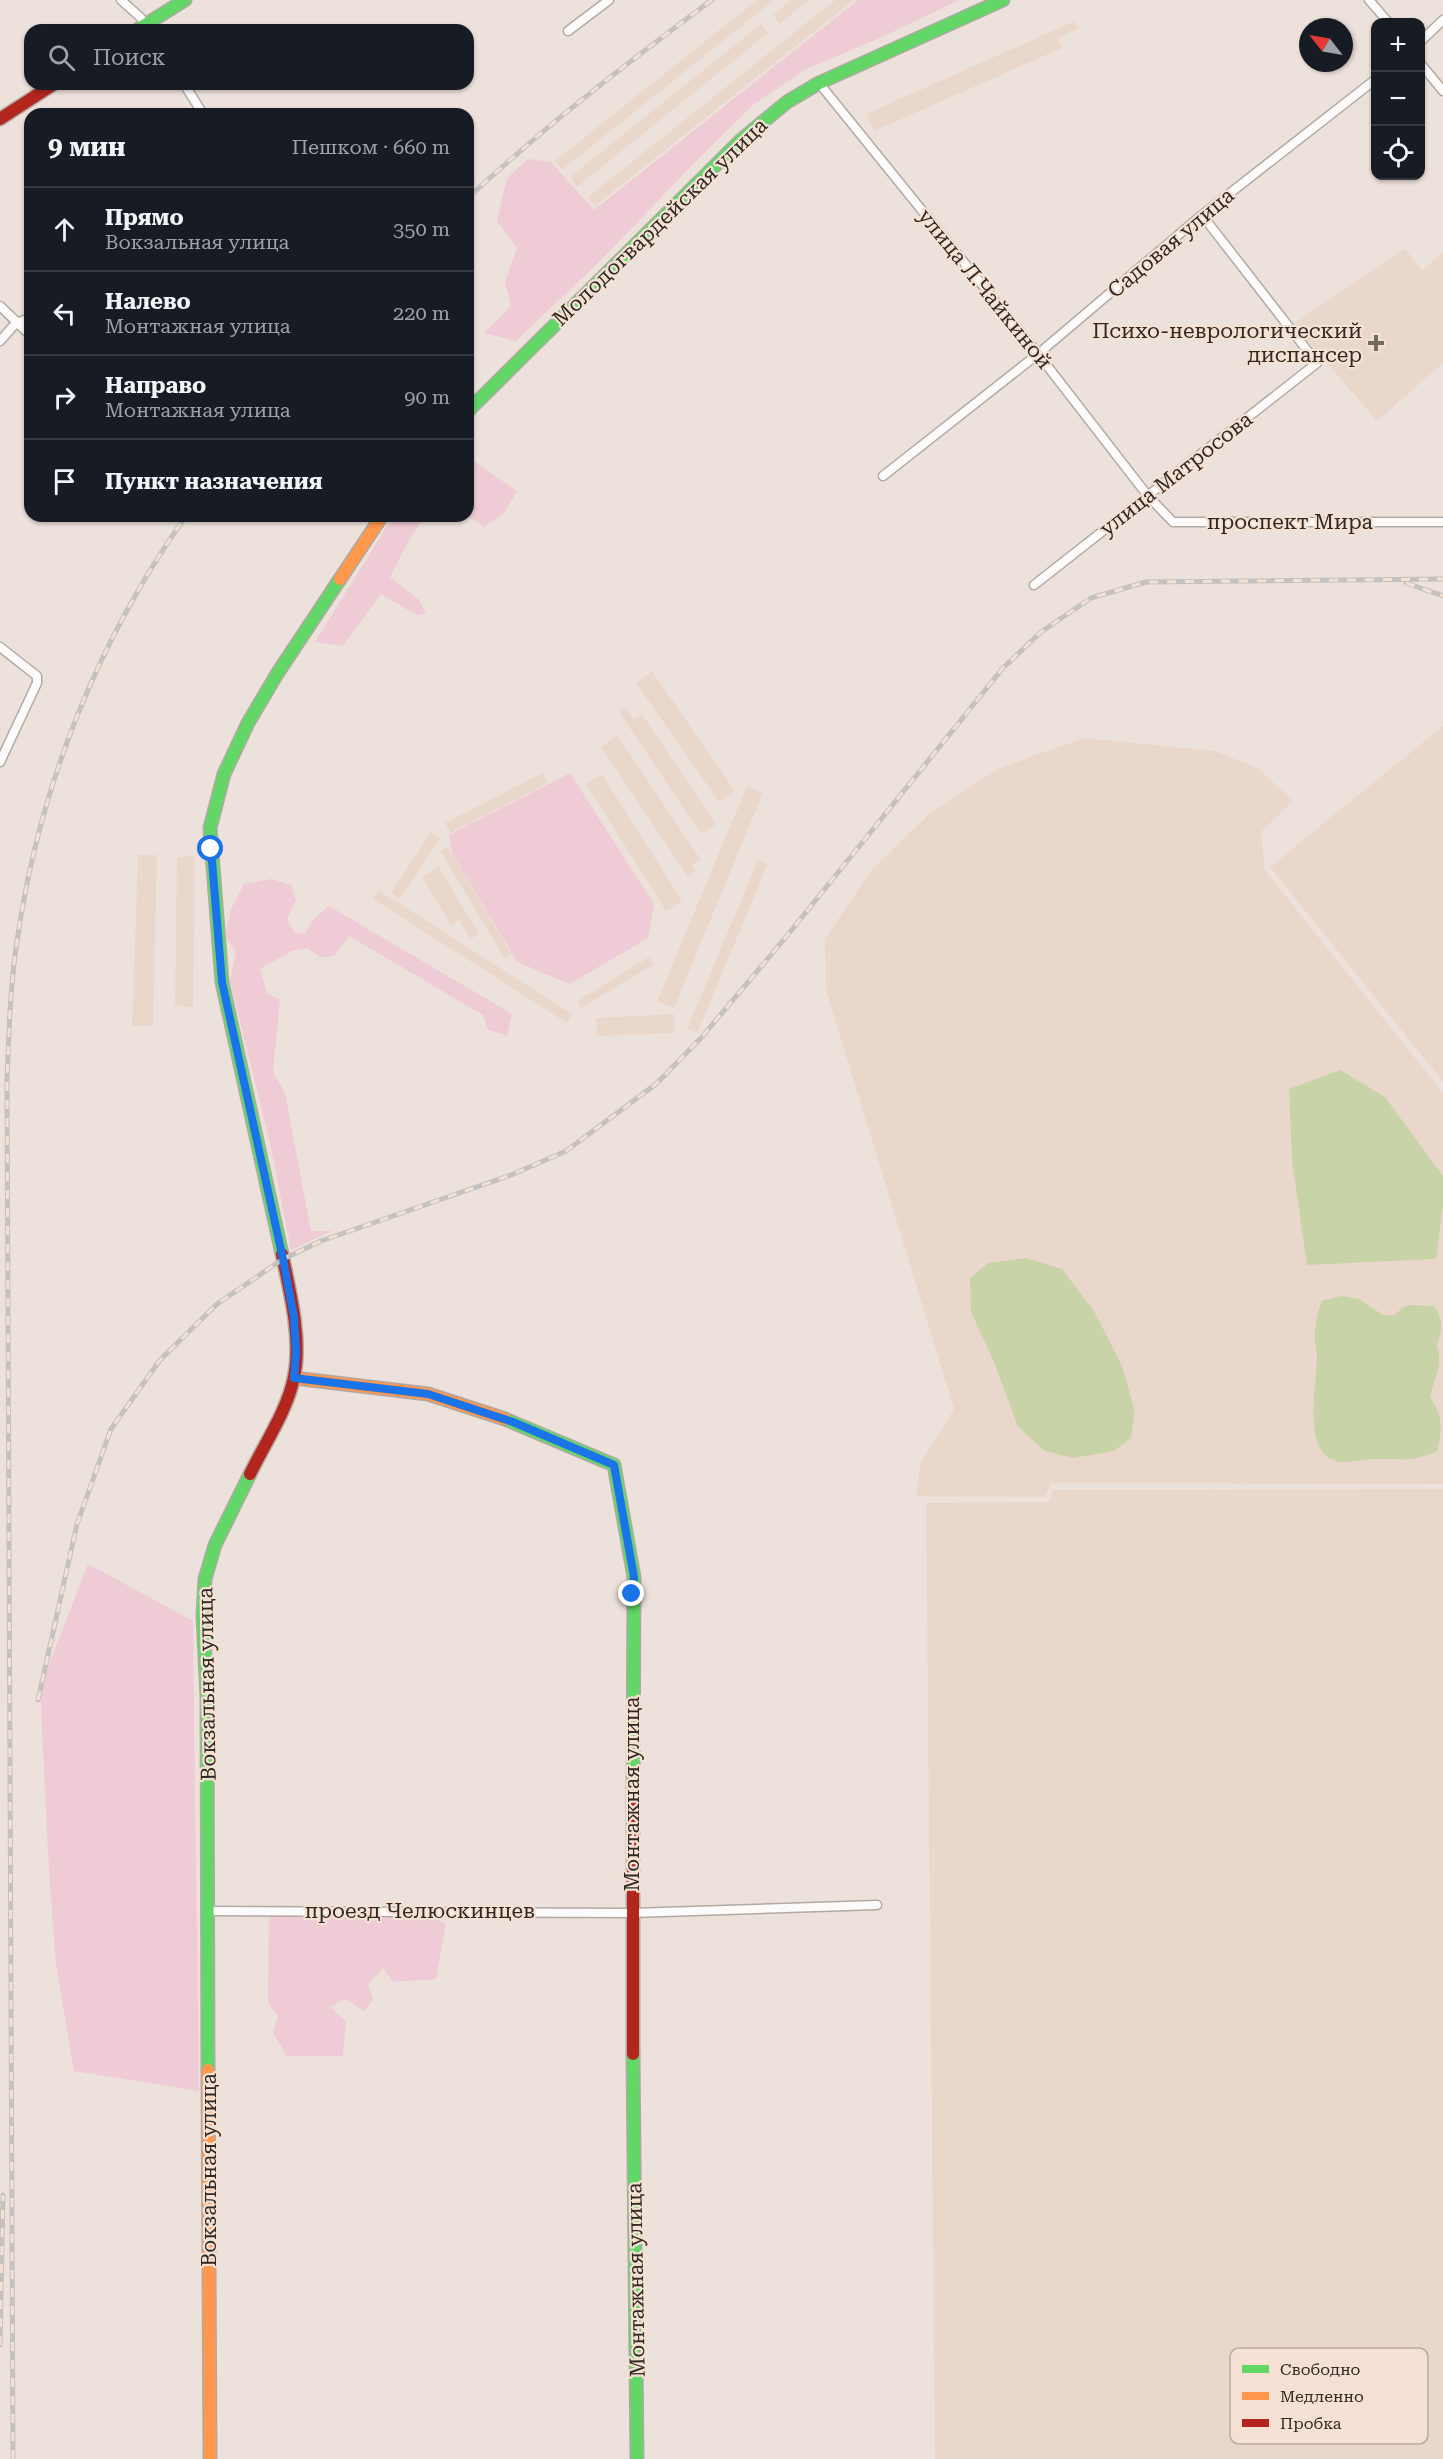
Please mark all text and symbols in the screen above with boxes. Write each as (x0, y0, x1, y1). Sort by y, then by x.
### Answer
north arrow (1299, 18, 1353, 72)
map controls (1371, 18, 1425, 180)
button: + (1371, 18, 1425, 72)
search box (24, 24, 474, 90)
icon: search (45, 41, 78, 74)
text: Поиск (93, 45, 165, 70)
button: − (1371, 72, 1425, 126)
street label: Молодогвардейская улица (548, 113, 773, 331)
button: locate (1371, 126, 1425, 180)
text: 9 мин (48, 132, 126, 162)
text: Пешком · 660 m (292, 135, 450, 159)
street label: Садовая улица (1103, 183, 1239, 303)
street label: улица Л.Чайкиной (913, 204, 1057, 374)
text: Прямо (105, 205, 184, 230)
icon: ahead (48, 213, 81, 246)
text: 350 m (393, 217, 450, 241)
text: Вокзальная улица (105, 230, 289, 254)
text: Налево (105, 289, 191, 314)
icon: left (48, 297, 81, 330)
text: 220 m (393, 301, 450, 325)
text: Монтажная улица (105, 314, 291, 338)
place label: Психо-неврологический диспансер (1092, 319, 1362, 367)
marker: Психо-неврологический диспансер (1367, 334, 1385, 352)
text: Направо (105, 373, 206, 398)
icon: right (48, 381, 81, 414)
text: 90 m (404, 385, 450, 409)
text: Монтажная улица (105, 398, 291, 422)
street label: улица Матросова (1095, 407, 1257, 541)
icon: arrive (48, 465, 81, 498)
text: Пункт назначения (105, 469, 323, 494)
street label: проспект Мира (1207, 510, 1374, 534)
route start (197, 835, 223, 861)
route end (618, 1580, 644, 1606)
street label: Вокзальная улица (193, 1586, 221, 1781)
street label: Монтажная улица (620, 1696, 644, 1891)
street label: проезд Челюскинцев (305, 1899, 535, 1923)
street label: Вокзальная улица (197, 2073, 221, 2267)
street label: Монтажная улица (622, 2182, 650, 2378)
legend (1230, 2348, 1428, 2444)
text: Свободно (1280, 2360, 1361, 2379)
text: Медленно (1280, 2387, 1364, 2406)
text: Пробка (1280, 2414, 1342, 2433)

